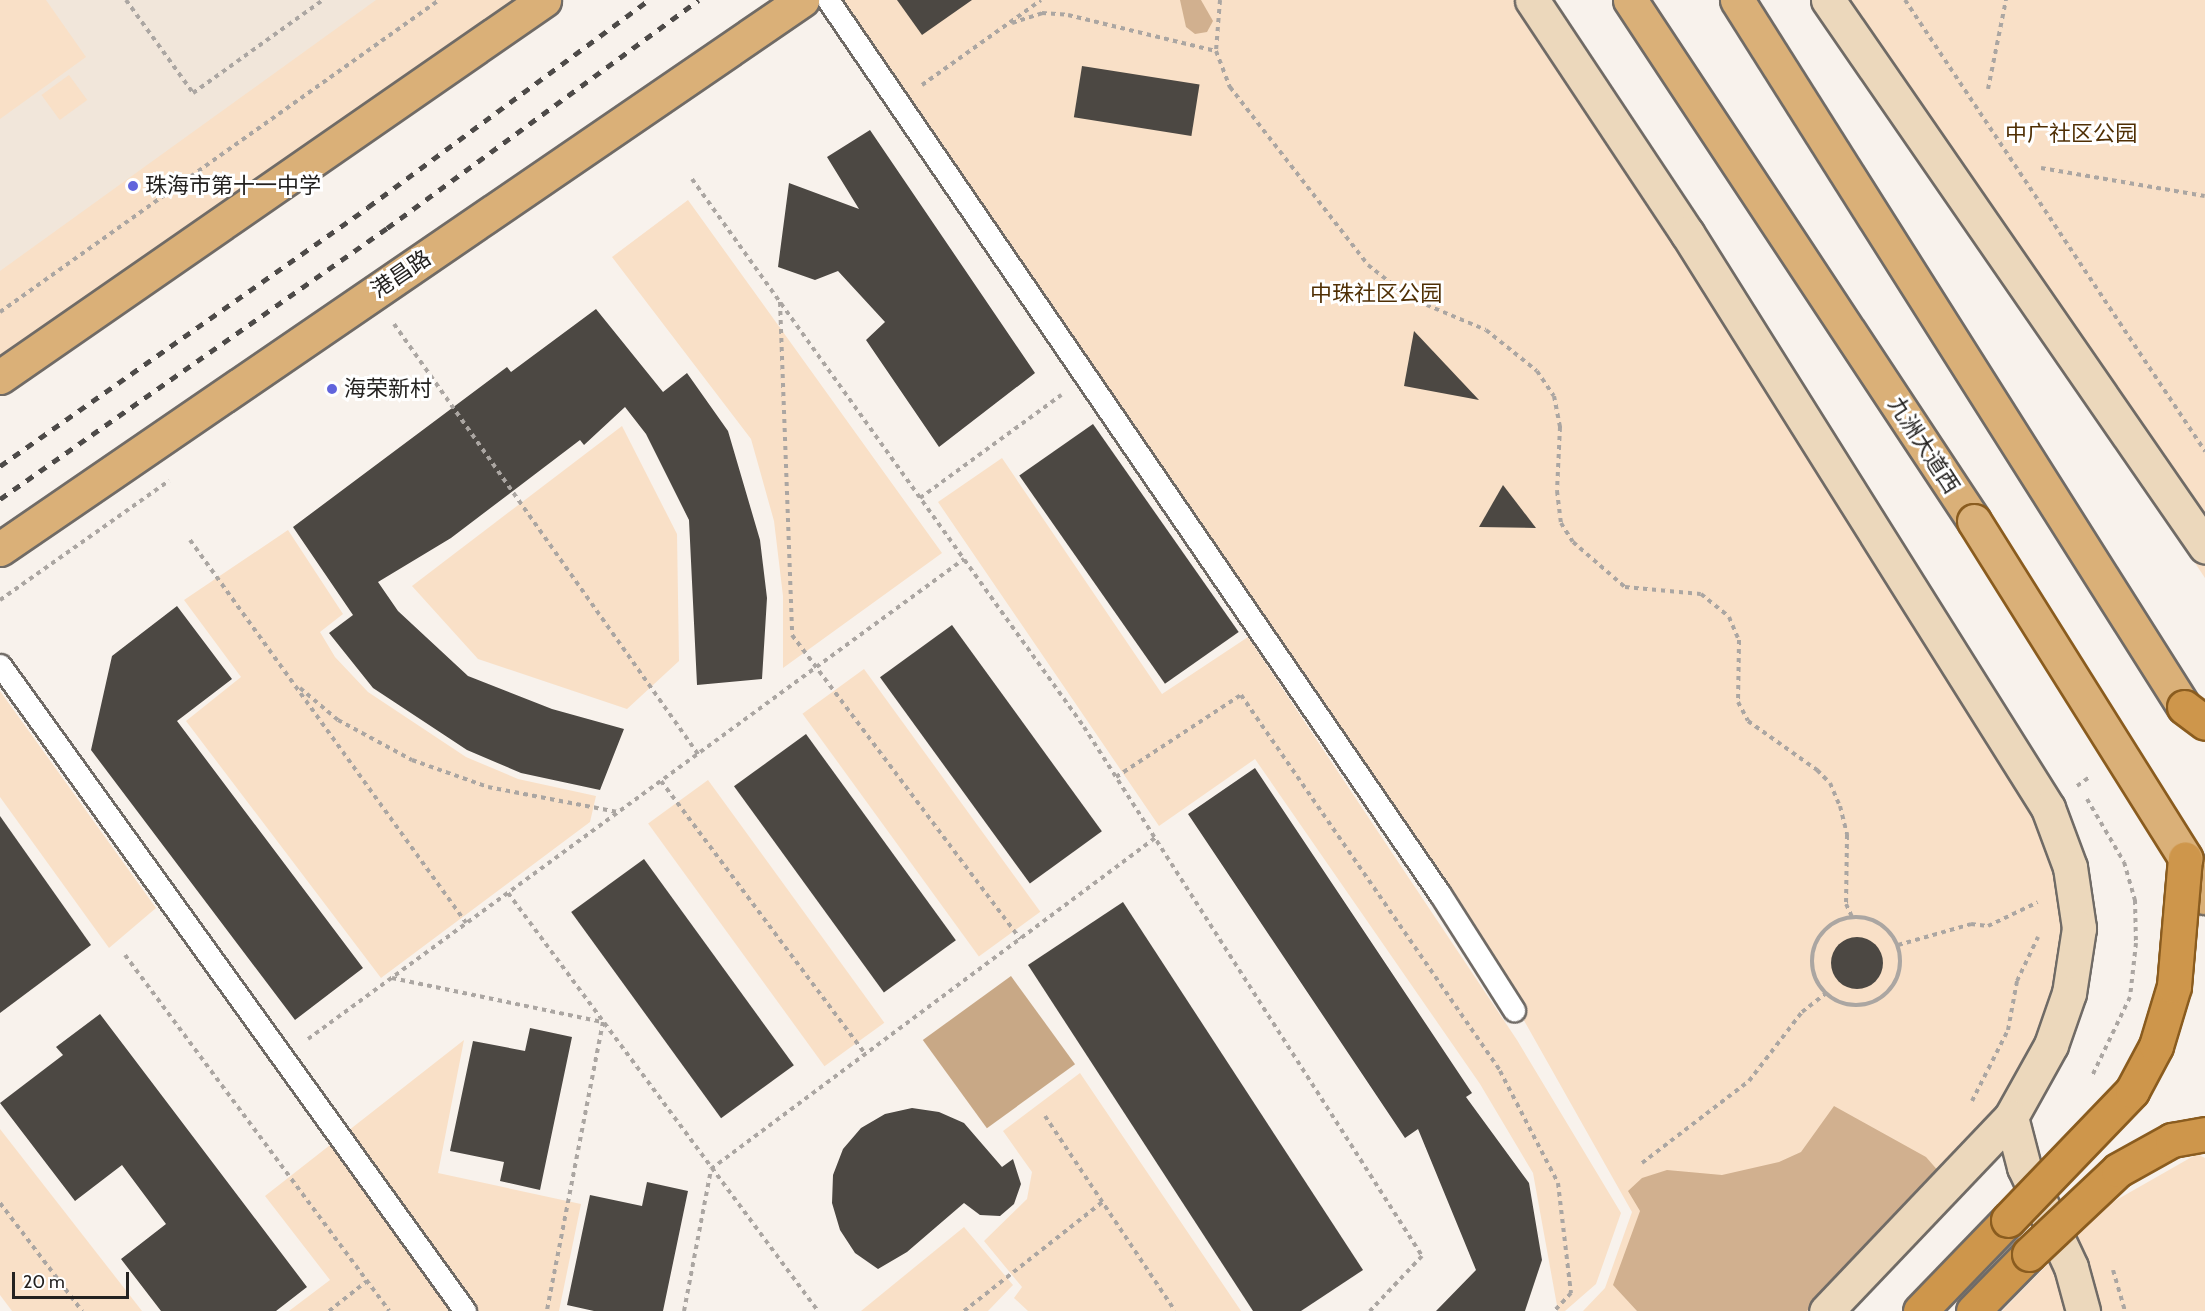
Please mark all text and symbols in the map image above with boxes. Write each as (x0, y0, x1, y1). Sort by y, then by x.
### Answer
park label: 中广社区公园 (2005, 121, 2137, 147)
place label: 珠海市第十一中学 (145, 173, 321, 199)
marker: 珠海市第十一中学 (126, 179, 140, 193)
street label: 港昌路 (366, 245, 436, 303)
park label: 中珠社区公园 (1310, 281, 1442, 307)
place label: 海荣新村 (344, 376, 432, 402)
marker: 海荣新村 (325, 382, 339, 396)
street label: 九洲大道西 (1883, 392, 1965, 498)
scale bar (15, 1260, 132, 1298)
text: 20 m (23, 1271, 65, 1293)

